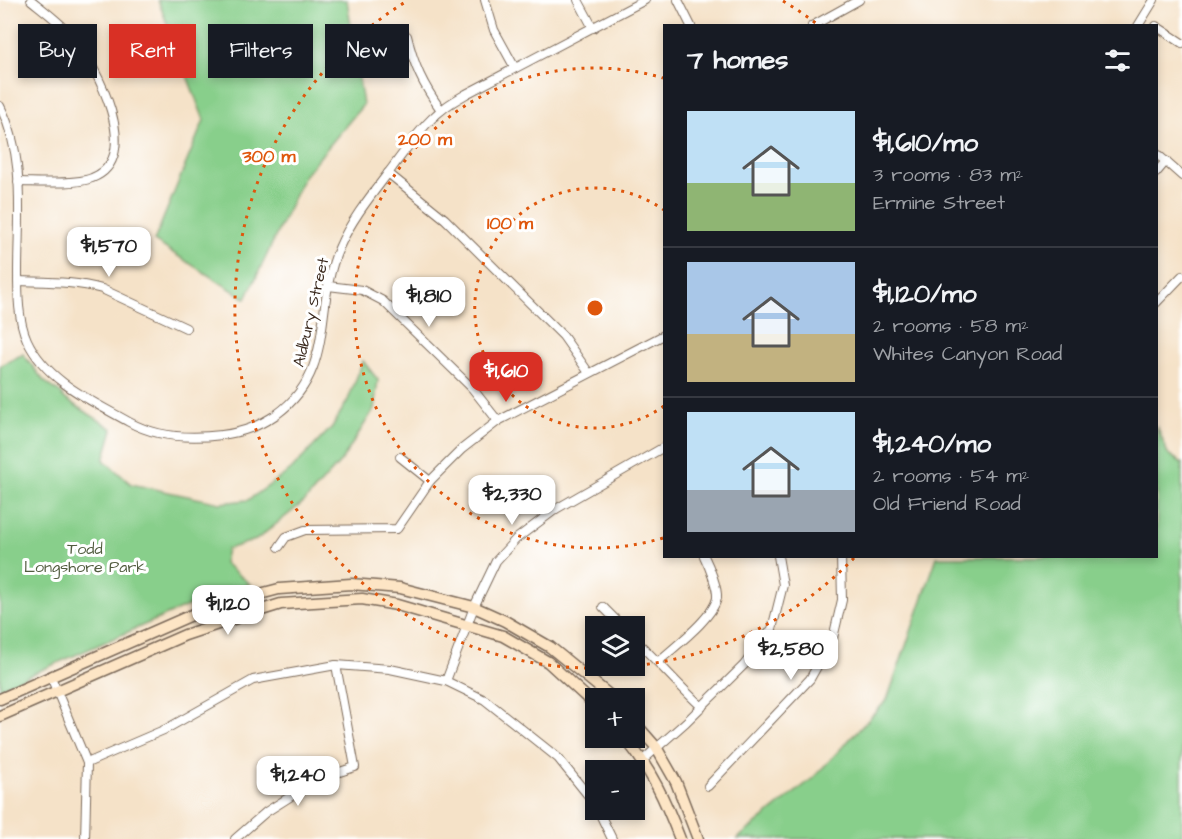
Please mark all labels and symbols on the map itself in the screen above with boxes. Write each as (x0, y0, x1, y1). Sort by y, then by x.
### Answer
text: 200 m (397, 127, 453, 152)
text: 300 m (241, 144, 297, 169)
text: 100 m (487, 211, 534, 236)
pin: $1,570 (60, 227, 158, 278)
street label: Aldbury Street (288, 255, 335, 369)
pin: $1,810 (380, 277, 478, 328)
centre of rings (585, 298, 605, 318)
pin: $1,610 (457, 352, 555, 403)
pin: $2,330 (463, 475, 561, 526)
park label: Todd Longshore Park (24, 538, 146, 579)
pin: $1,120 (179, 585, 277, 636)
pin: $2,580 (742, 630, 840, 681)
pin: $1,240 (249, 756, 347, 807)

